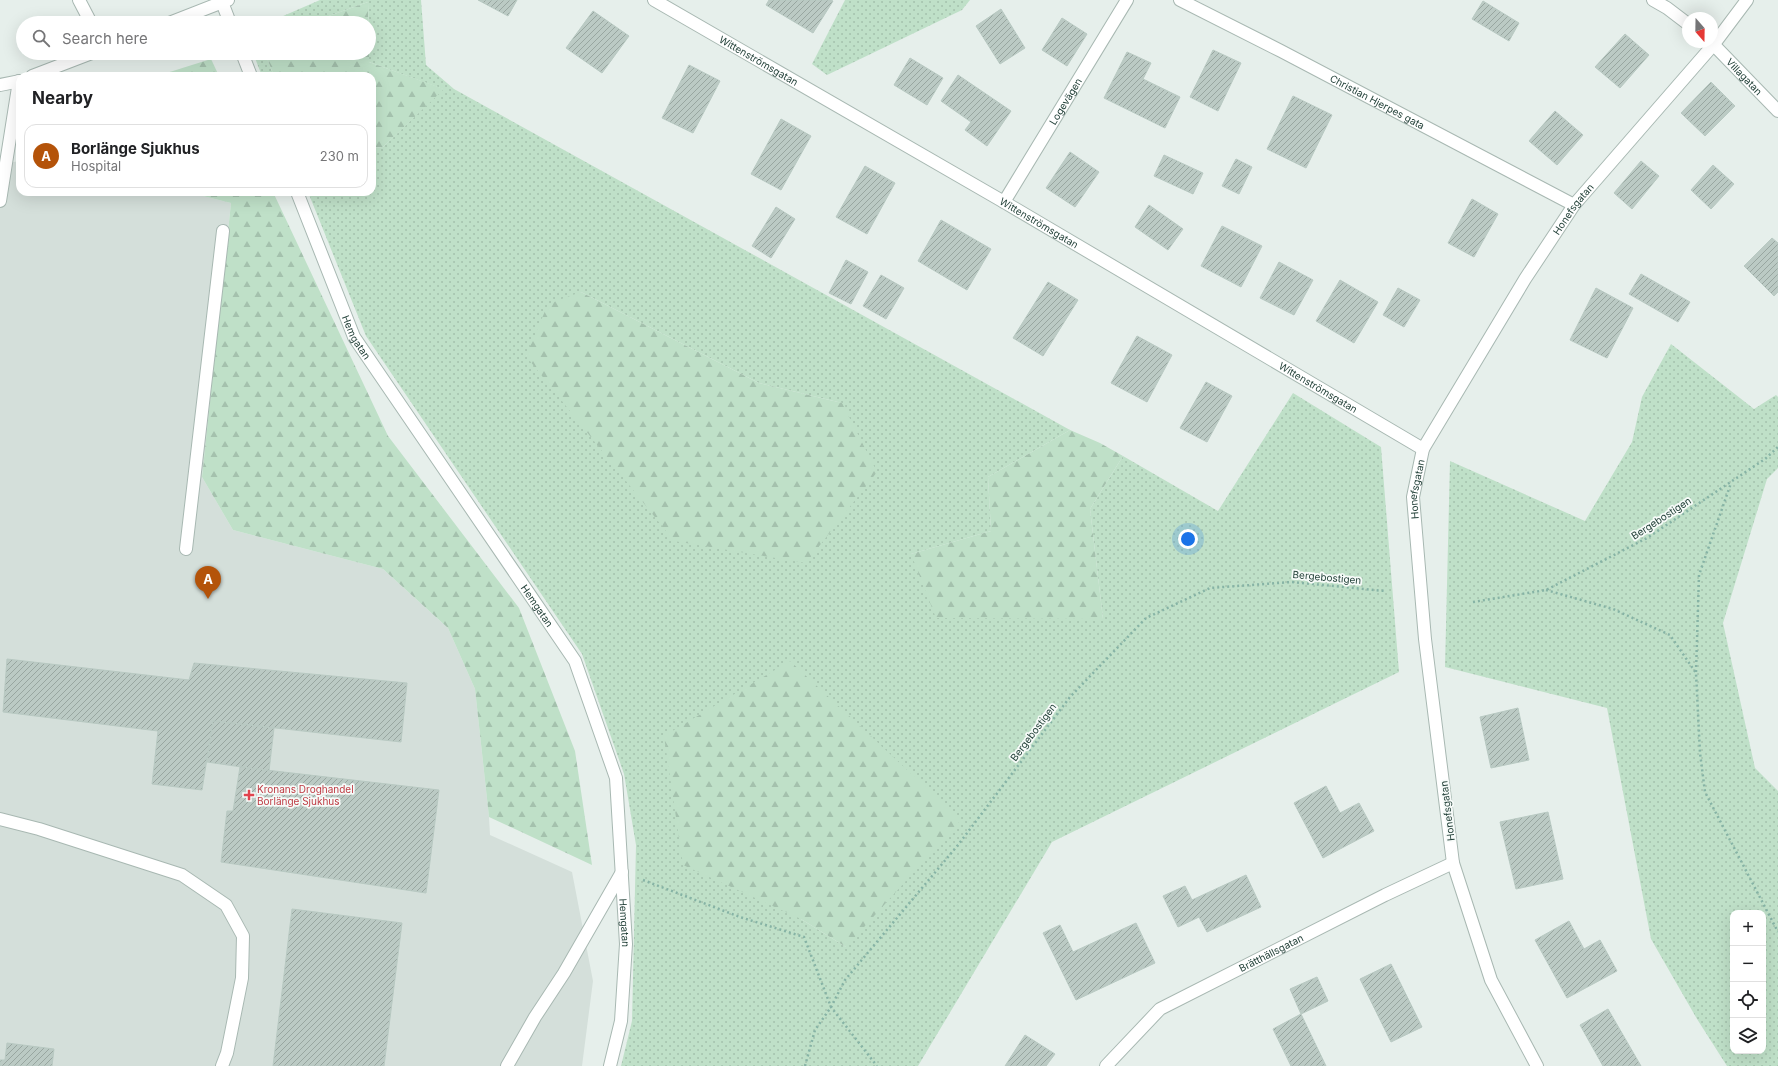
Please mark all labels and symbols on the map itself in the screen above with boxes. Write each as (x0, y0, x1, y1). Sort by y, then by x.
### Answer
north arrow (1682, 12, 1718, 48)
street label: Wittenströmsgatan (717, 33, 800, 88)
street label: Villagatan (1724, 56, 1765, 97)
street label: Christian Hjerpes gata (1328, 72, 1427, 131)
street label: Logevägen (1047, 76, 1084, 127)
street label: Honefsgatan (1550, 181, 1596, 237)
street label: Wittenströmsgatan (998, 195, 1081, 251)
street label: Hemgatan (340, 313, 373, 362)
street label: Wittenströmsgatan (1277, 360, 1360, 415)
street label: Honefsgatan (1407, 458, 1427, 520)
street label: Bergebostigen (1629, 494, 1693, 542)
your location (1178, 529, 1198, 549)
pin: A (195, 566, 221, 599)
street label: Bergebostigen (1292, 568, 1362, 586)
street label: Hemgatan (519, 582, 556, 629)
street label: Bergebostigen (1007, 701, 1059, 763)
street label: Honefsgatan (1437, 780, 1457, 842)
place label: Kronans Droghandel Borlänge Sjukhus (257, 783, 354, 807)
marker: Kronans Droghandel Borlänge Sjukhus (244, 790, 254, 800)
street label: Hemgatan (617, 898, 632, 948)
street label: Brätthällsgatan (1237, 931, 1305, 974)

